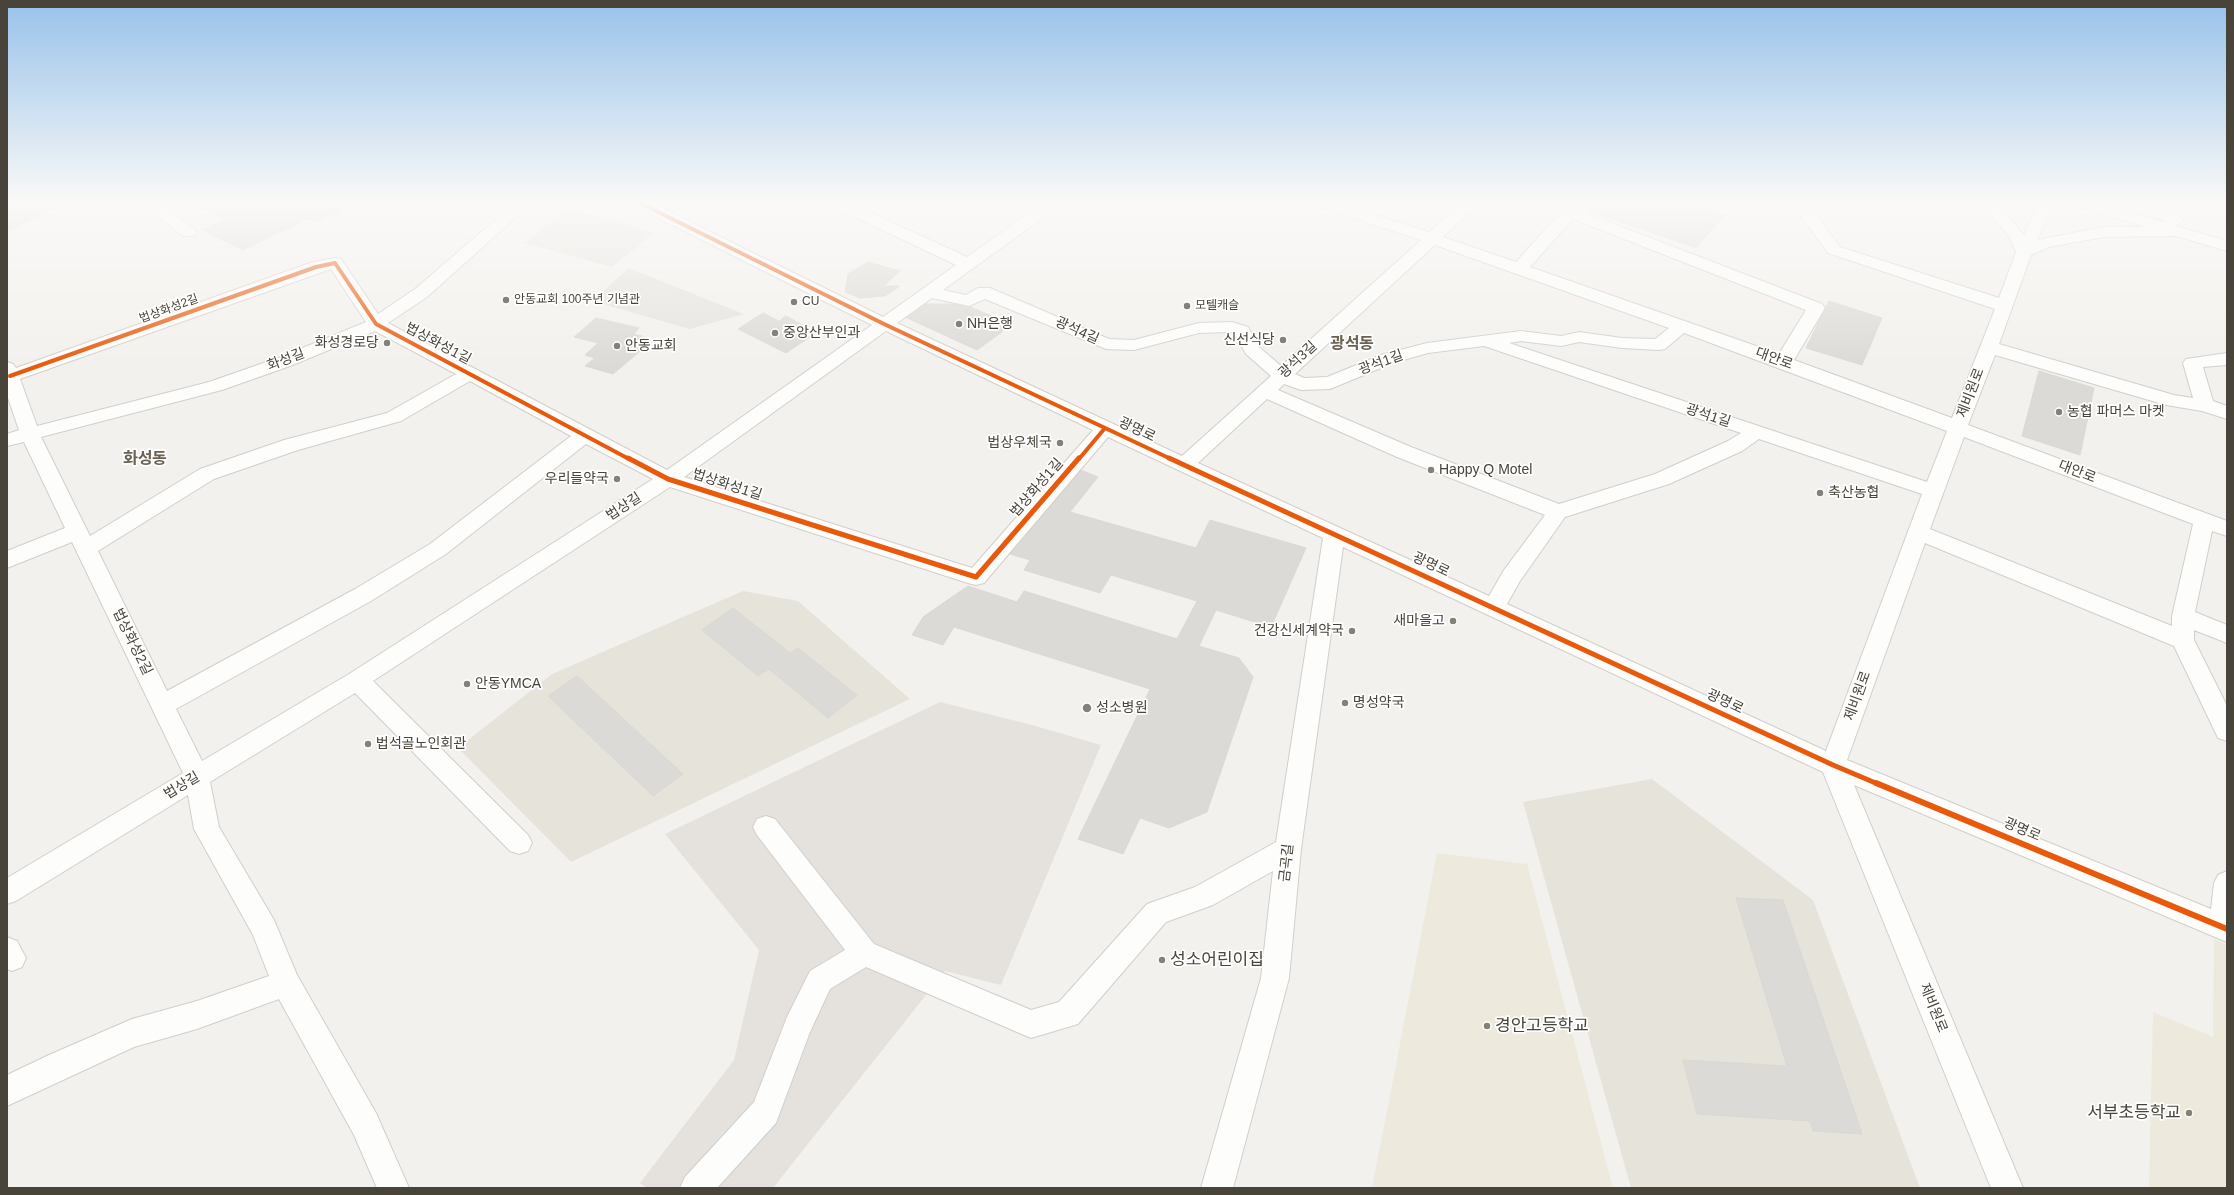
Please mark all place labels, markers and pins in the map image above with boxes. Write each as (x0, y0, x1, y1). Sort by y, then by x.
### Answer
place label: 안동교회 100주년 기념관 (514, 293, 640, 307)
marker: 안동교회 100주년 기념관 (501, 295, 511, 305)
place label: CU (802, 295, 819, 309)
marker: CU (789, 297, 799, 307)
place label: 모텔캐슬 (1195, 299, 1239, 313)
marker: 모텔캐슬 (1182, 301, 1192, 311)
place label: NH은행 (967, 316, 1013, 332)
marker: NH은행 (954, 319, 964, 329)
place label: 중앙산부인과 (783, 325, 860, 341)
marker: 중앙산부인과 (770, 328, 780, 338)
place label: 신선식당 (1223, 332, 1275, 348)
place label: 화성경로당 (315, 335, 379, 351)
marker: 신선식당 (1278, 335, 1288, 345)
marker: 화성경로당 (382, 338, 392, 348)
place label: 안동교회 (625, 338, 677, 354)
marker: 안동교회 (612, 341, 622, 351)
place label: 농협 파머스 마켓 (2067, 404, 2165, 420)
marker: 농협 파머스 마켓 (2054, 407, 2064, 417)
place label: 법상우체국 (988, 435, 1052, 451)
marker: 법상우체국 (1055, 438, 1065, 448)
place label: Happy Q Motel (1439, 462, 1532, 478)
marker: Happy Q Motel (1426, 465, 1436, 475)
place label: 우리들약국 (545, 471, 609, 487)
marker: 우리들약국 (612, 474, 622, 484)
place label: 축산농협 (1828, 485, 1880, 501)
marker: 축산농협 (1815, 488, 1825, 498)
place label: 새마을고 (1393, 613, 1445, 629)
marker: 새마을고 (1448, 616, 1458, 626)
place label: 건강신세계약국 (1254, 623, 1344, 639)
marker: 건강신세계약국 (1347, 626, 1357, 636)
place label: 안동YMCA (475, 676, 541, 692)
marker: 안동YMCA (462, 679, 472, 689)
place label: 명성약국 (1353, 695, 1405, 711)
marker: 명성약국 (1340, 698, 1350, 708)
place label: 성소병원 (1096, 700, 1148, 716)
marker: 성소병원 (1081, 702, 1093, 714)
place label: 법석골노인회관 (376, 736, 466, 752)
marker: 법석골노인회관 (363, 739, 373, 749)
place label: 성소어린이집 (1170, 950, 1264, 970)
marker: 성소어린이집 (1157, 955, 1167, 965)
place label: 경안고등학교 (1495, 1016, 1589, 1036)
marker: 경안고등학교 (1482, 1021, 1492, 1031)
place label: 서부초등학교 (2087, 1103, 2181, 1123)
marker: 서부초등학교 (2184, 1108, 2194, 1118)

